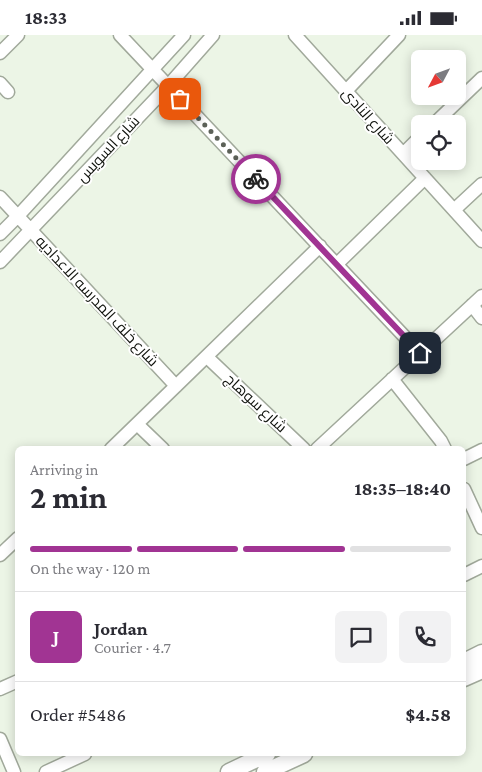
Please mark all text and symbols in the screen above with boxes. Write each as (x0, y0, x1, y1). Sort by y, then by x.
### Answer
text: 18:33 (25, 7, 67, 28)
north arrow (411, 50, 466, 105)
map controls (411, 50, 466, 170)
pin (159, 78, 201, 120)
icon: bag (166, 85, 194, 113)
street label: شارع النادى (337, 85, 397, 149)
street label: شارع السويس (73, 113, 145, 187)
button: locate (411, 115, 466, 170)
courier (231, 154, 281, 204)
icon: bike (242, 165, 270, 193)
street label: شارع خلف المدرسه الاعداديه (30, 233, 162, 371)
pin (399, 332, 441, 374)
icon: home (406, 339, 434, 367)
street label: شارع سوهاج (220, 371, 290, 438)
text: Arriving in (30, 461, 98, 478)
text: 18:35–18:40 (354, 478, 451, 499)
text: 2 min (30, 479, 107, 515)
text: On the way · 120 m (30, 560, 150, 577)
button: chat (335, 611, 387, 663)
button: phone (399, 611, 451, 663)
text: Jordan (94, 618, 148, 639)
text: J (53, 626, 59, 647)
text: Courier · 4.7 (94, 639, 171, 656)
text: Order #5486 (30, 704, 126, 725)
text: $4.58 (406, 704, 451, 725)

